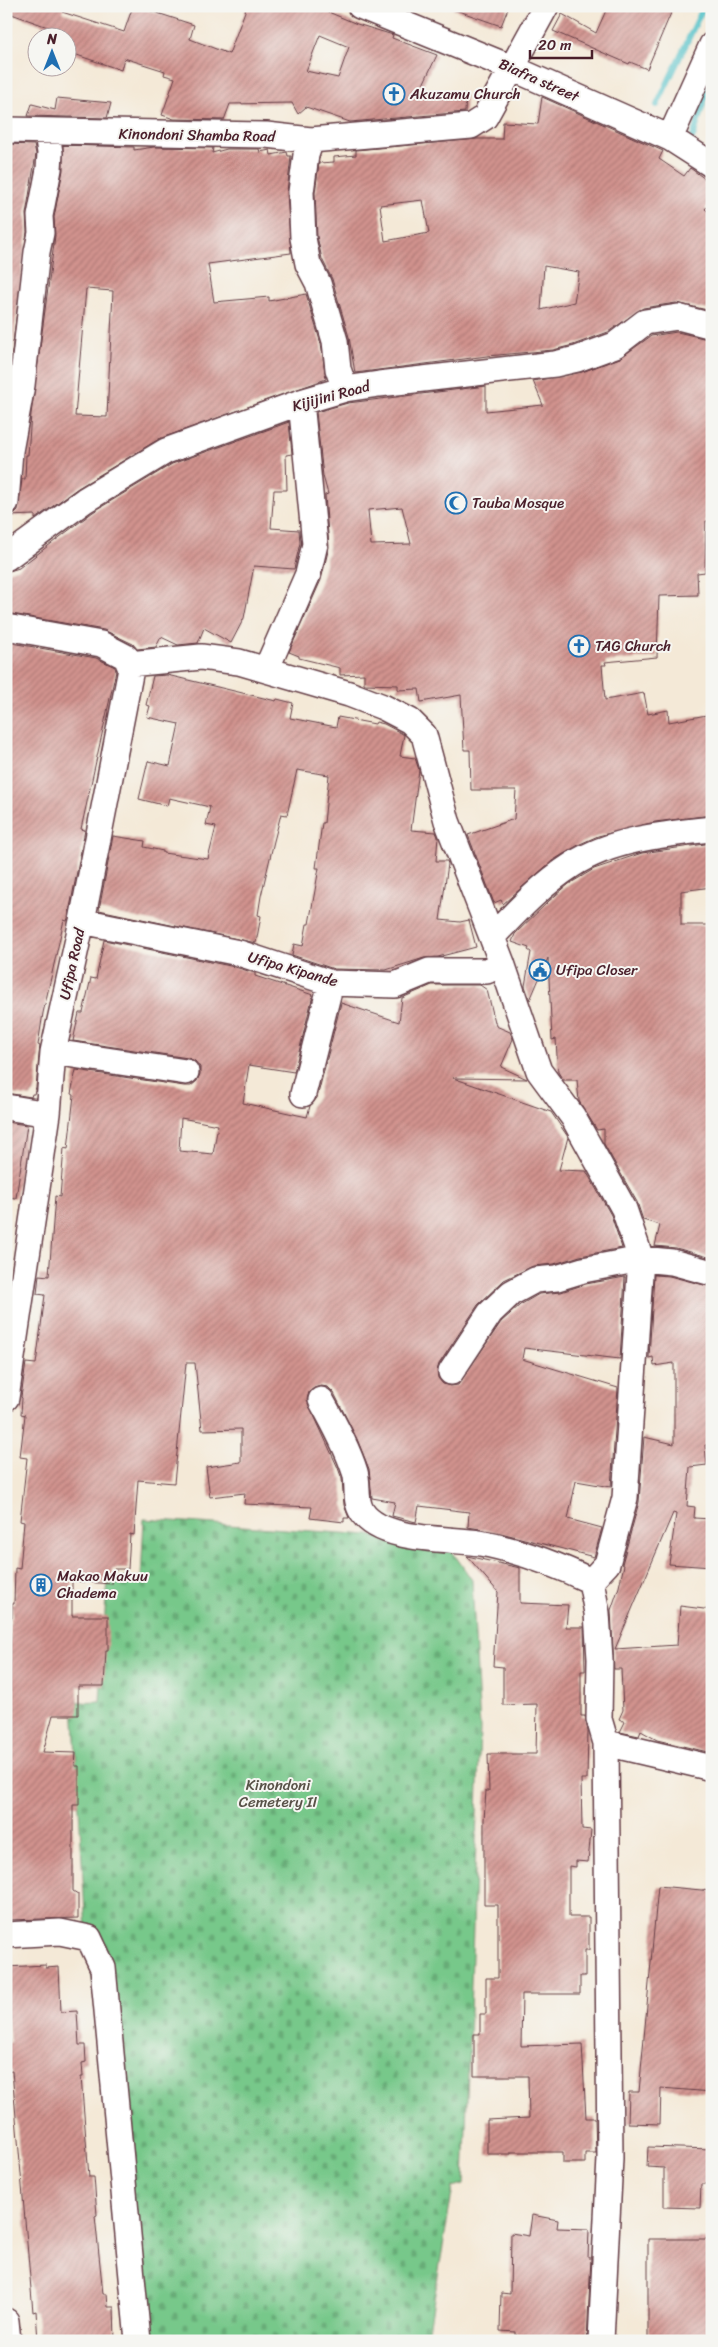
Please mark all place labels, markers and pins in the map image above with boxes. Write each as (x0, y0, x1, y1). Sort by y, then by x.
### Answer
place label: Akuzamu Church (409, 81, 521, 107)
church icon: Akuzamu Church (382, 82, 406, 106)
place label: Tauba Mosque (472, 490, 564, 516)
mosque icon: Tauba Mosque (444, 491, 468, 515)
place label: TAG Church (595, 633, 671, 659)
church icon: TAG Church (567, 634, 591, 658)
place label: Ufipa Closer (556, 957, 638, 983)
public building icon: Ufipa Closer (528, 958, 552, 982)
place label: Makao Makuu Chadema (57, 1563, 148, 1606)
building icon: Makao Makuu Chadema (29, 1573, 53, 1597)

